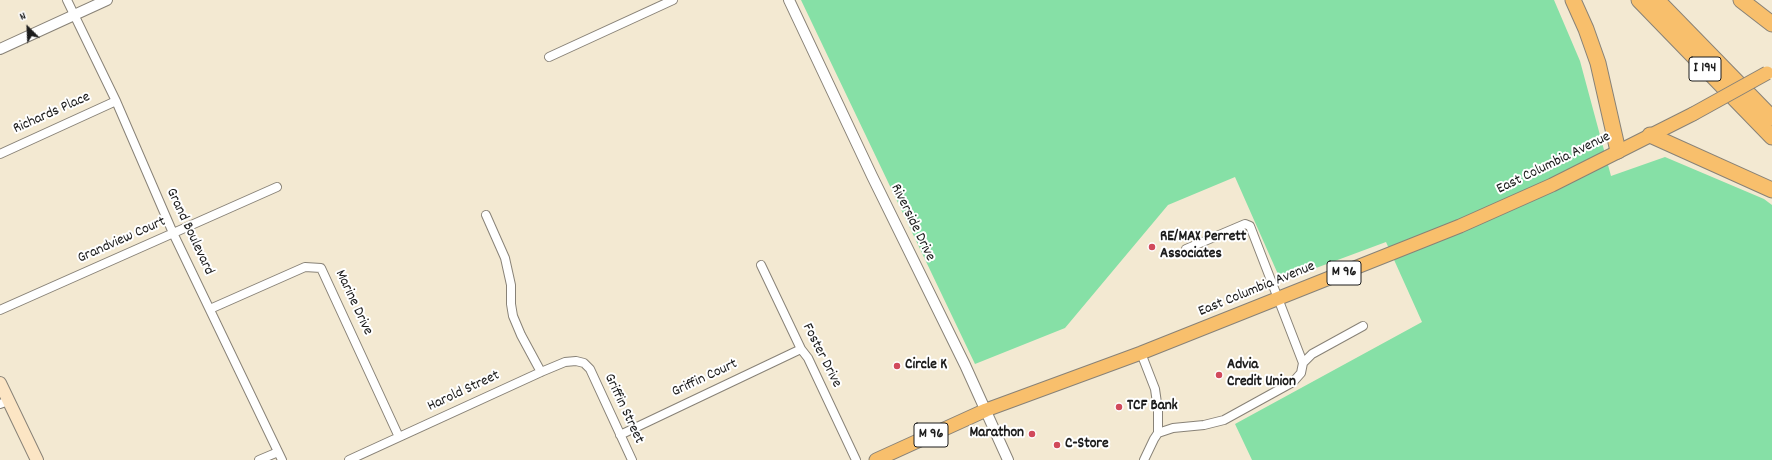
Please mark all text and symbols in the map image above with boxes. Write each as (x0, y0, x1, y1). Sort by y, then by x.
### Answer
north arrow (8, 8, 48, 48)
text: N (17, 9, 29, 25)
road number: I 194 (1689, 57, 1721, 81)
street label: Richards Place (11, 89, 93, 139)
street label: East Columbia Avenue (1494, 129, 1614, 199)
street label: Riverside Drive (886, 182, 938, 264)
street label: Grand Boulevard (161, 186, 217, 278)
street label: Grandview Court (75, 214, 169, 268)
place label: RE/MAX Perrett Associates (1160, 229, 1246, 264)
marker: RE/MAX Perrett Associates (1147, 242, 1157, 252)
street label: East Columbia Avenue (1196, 258, 1318, 322)
road number: M 96 (1327, 261, 1361, 285)
street label: Marine Drive (330, 267, 376, 339)
street label: Foster Drive (797, 321, 845, 391)
street label: Griffin Court (669, 356, 741, 402)
place label: Circle K (905, 357, 947, 375)
place label: Advia Credit Union (1227, 357, 1296, 392)
marker: Circle K (892, 361, 902, 371)
street label: Harold Street (425, 367, 503, 417)
marker: Advia Credit Union (1214, 370, 1224, 380)
street label: Griffin Street (599, 371, 647, 447)
place label: TCF Bank (1127, 398, 1178, 416)
marker: TCF Bank (1114, 402, 1124, 412)
road number: M 96 (914, 423, 948, 447)
place label: Marathon (970, 425, 1024, 443)
marker: Marathon (1027, 429, 1037, 439)
place label: C-Store (1065, 436, 1109, 454)
marker: C-Store (1052, 440, 1062, 450)

